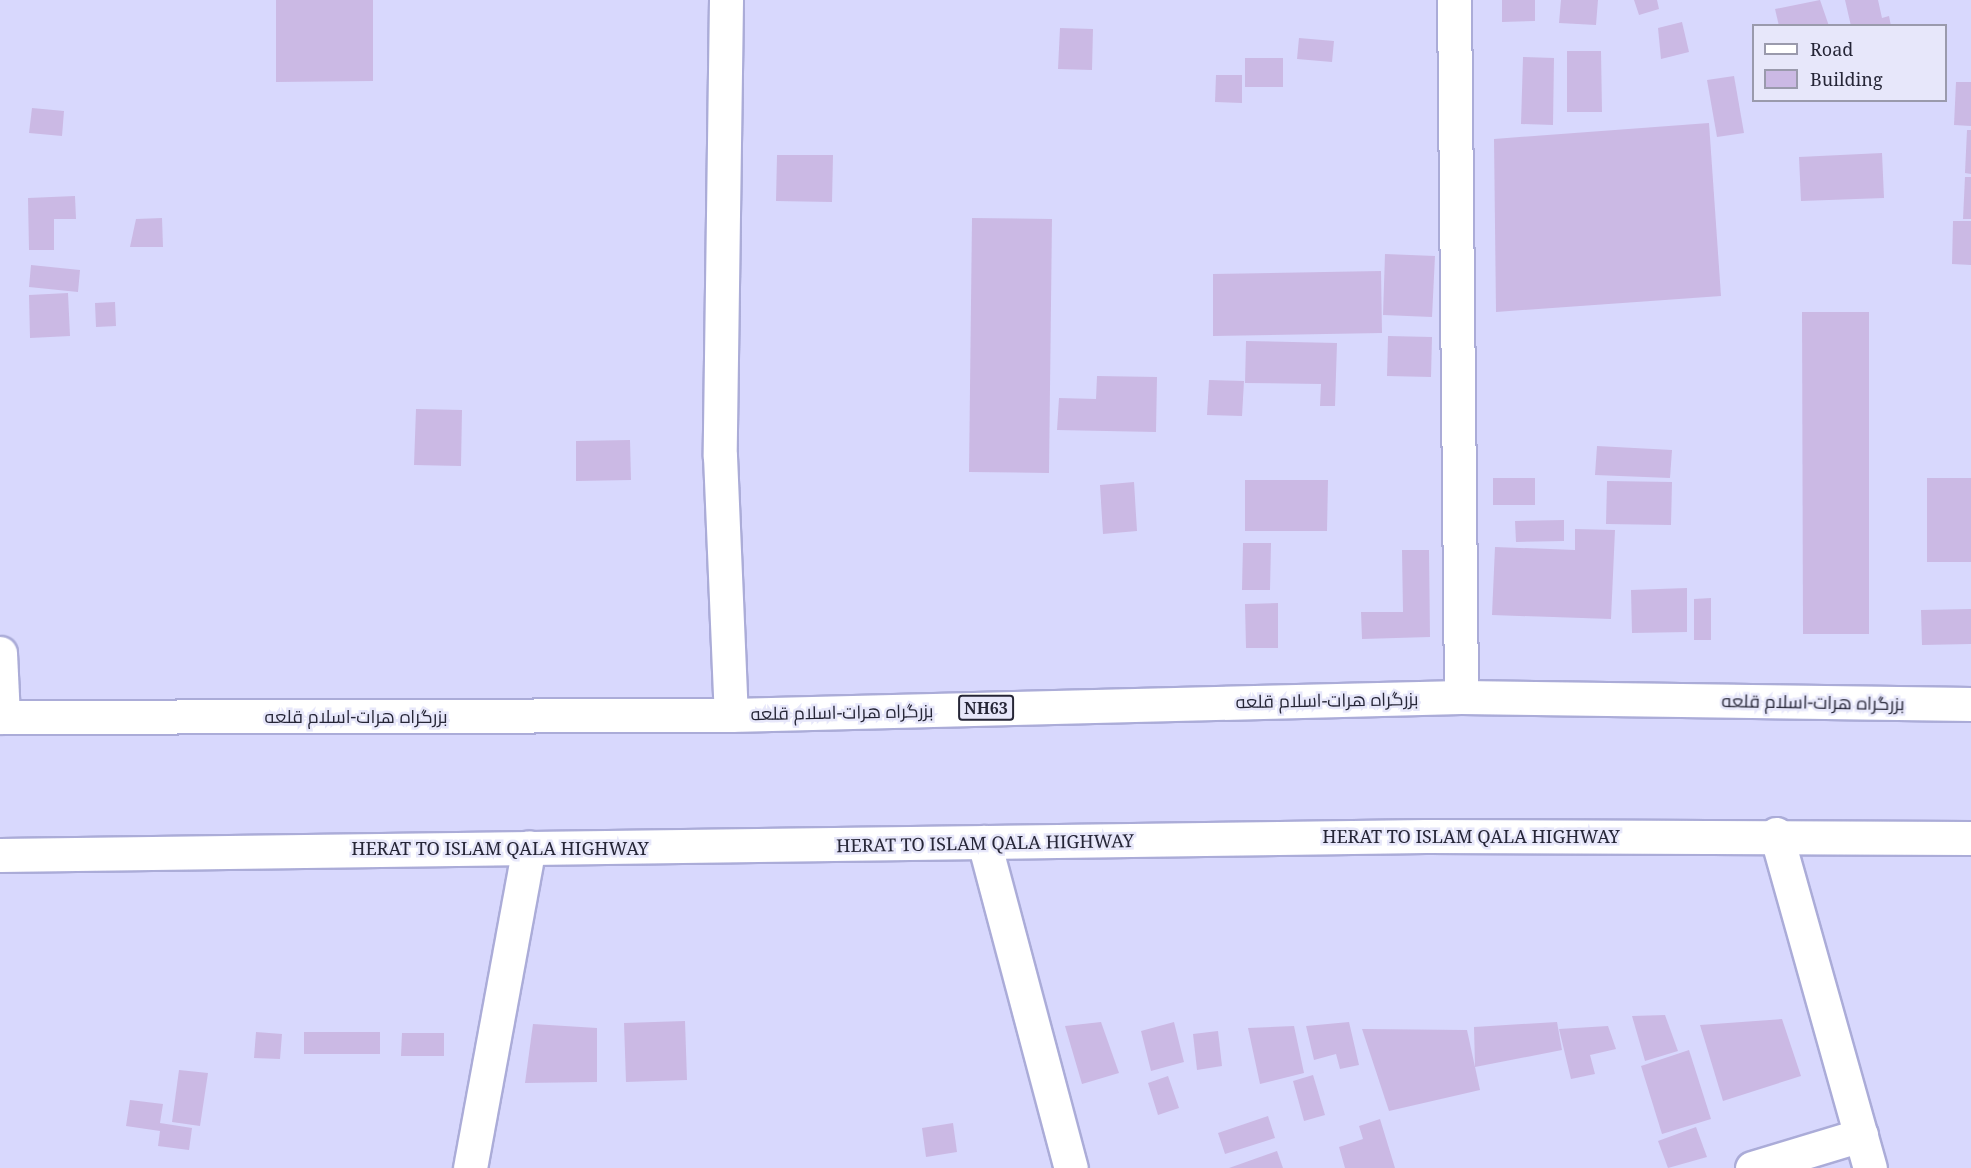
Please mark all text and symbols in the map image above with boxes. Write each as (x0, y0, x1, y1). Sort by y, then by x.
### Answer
legend (1752, 24, 1947, 102)
text: Road (1810, 37, 1853, 61)
text: Building (1810, 67, 1883, 91)
street label: بزرگراه هرات-اسلام قلعه (1235, 688, 1419, 712)
street label: بزرگراه هرات-اسلام قلعه (1721, 690, 1905, 714)
road number: NH63 (958, 695, 1014, 721)
street label: بزرگراه هرات-اسلام قلعه (750, 700, 934, 724)
street label: بزرگراه هرات-اسلام قلعه (265, 705, 447, 727)
street label: HERAT TO ISLAM QALA HIGHWAY (1322, 825, 1620, 847)
street label: HERAT TO ISLAM QALA HIGHWAY (836, 830, 1134, 856)
street label: HERAT TO ISLAM QALA HIGHWAY (351, 837, 649, 859)

